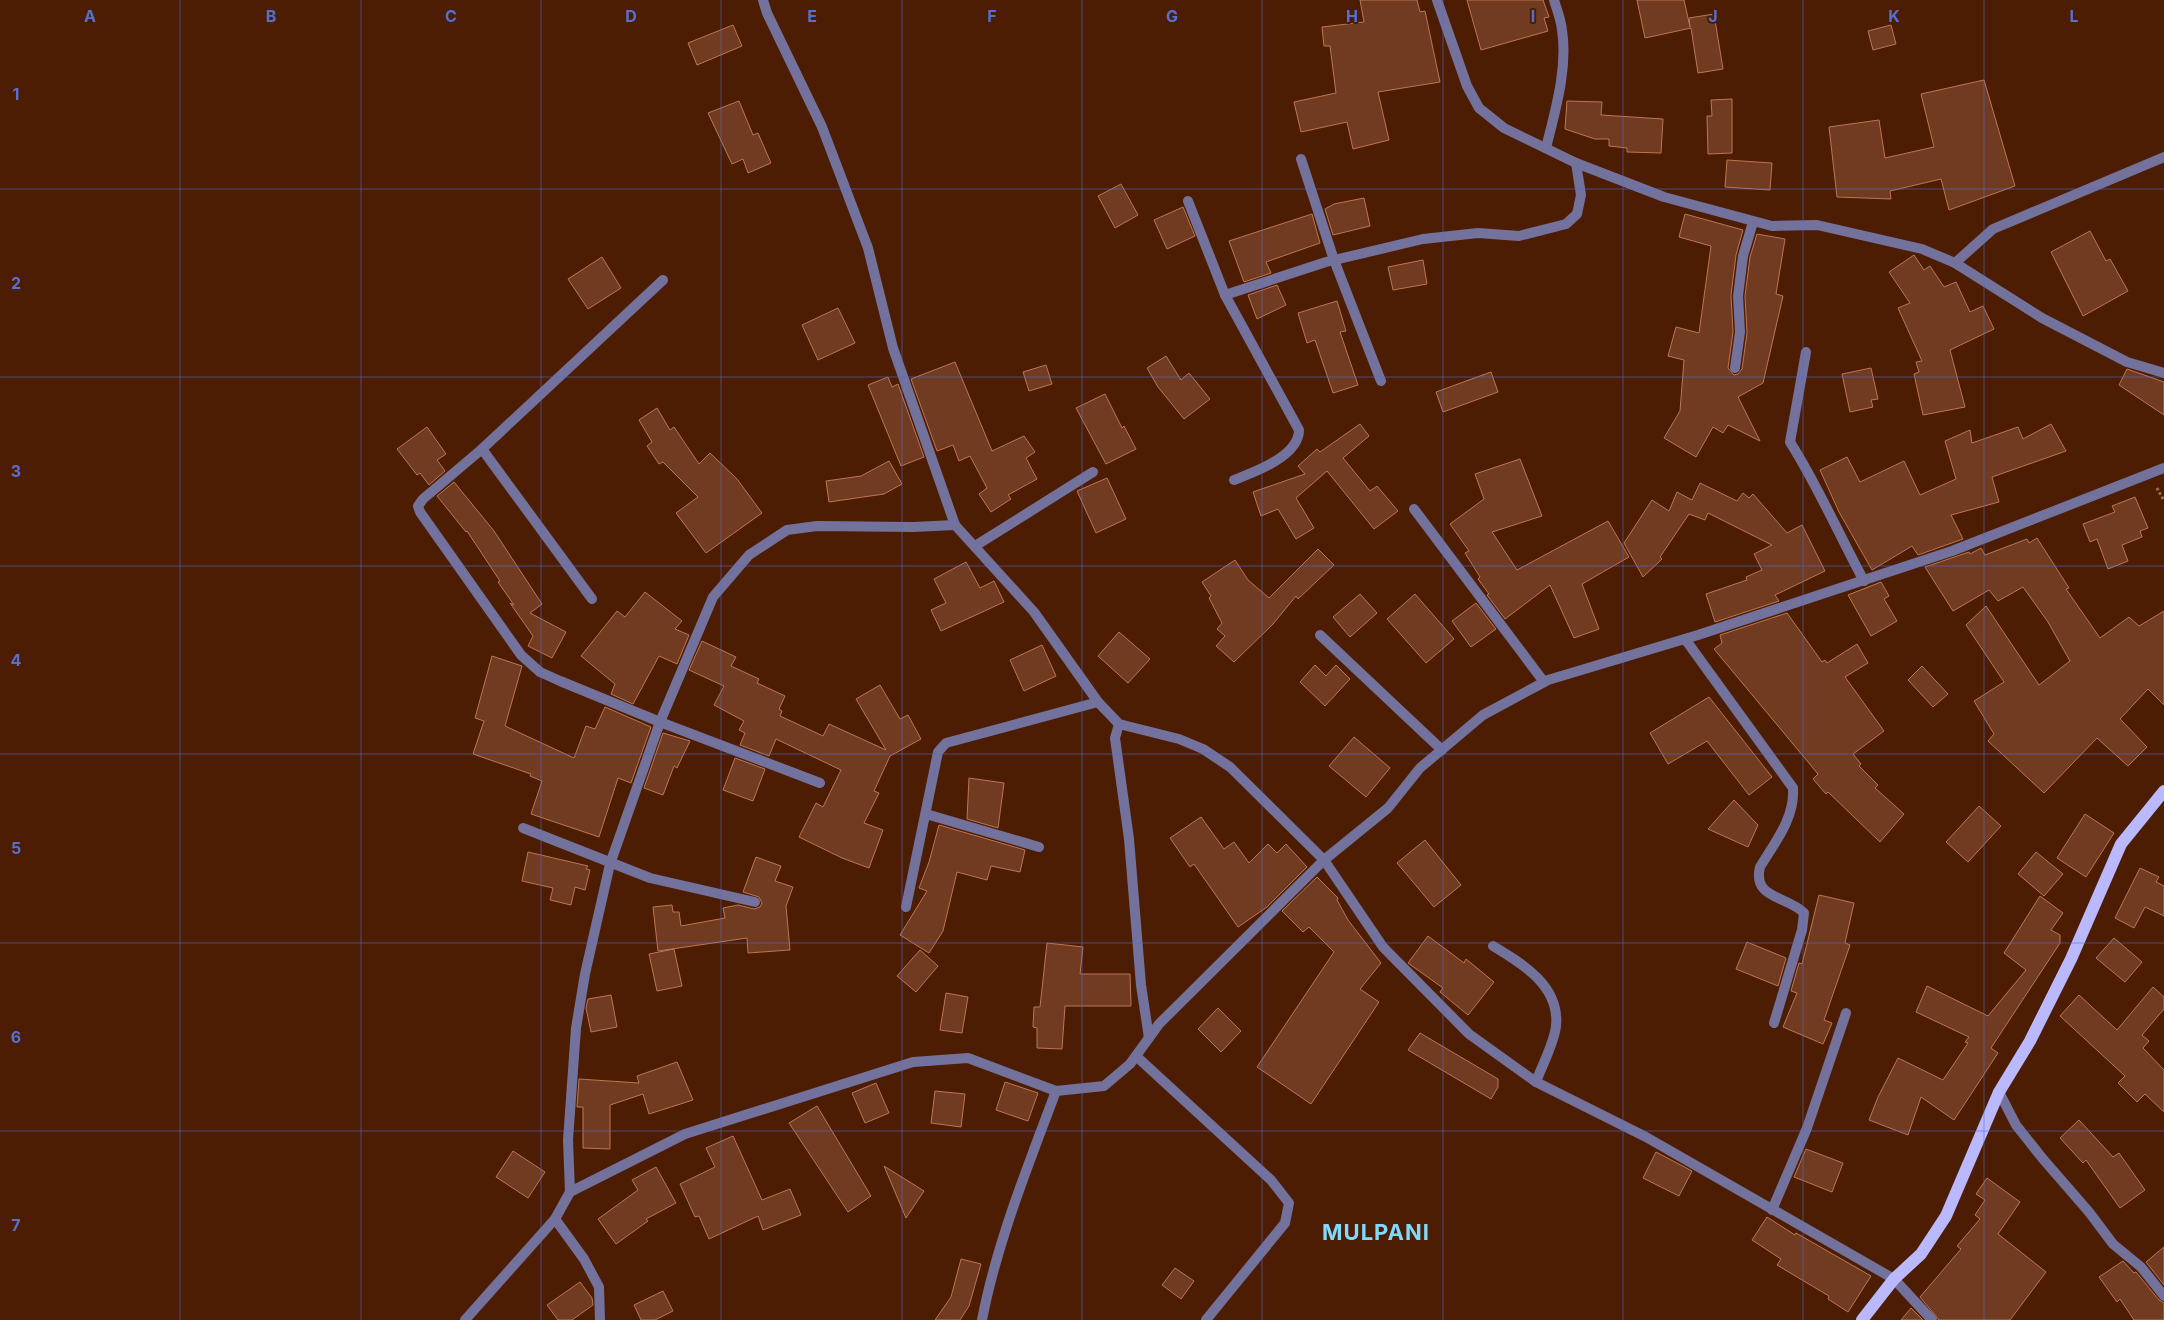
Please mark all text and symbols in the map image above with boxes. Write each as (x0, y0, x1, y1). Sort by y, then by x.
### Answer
text: A (84, 6, 96, 26)
text: B (266, 6, 276, 26)
text: C (445, 6, 457, 26)
text: D (625, 6, 637, 26)
text: E (807, 6, 817, 26)
text: F (987, 6, 997, 26)
text: G (1166, 6, 1178, 26)
text: H (1346, 6, 1358, 26)
text: I (1531, 6, 1535, 26)
text: J (1708, 6, 1718, 26)
text: K (1888, 6, 1900, 26)
text: L (2069, 6, 2079, 26)
text: 1 (13, 84, 19, 104)
text: 2 (11, 273, 21, 293)
text: 3 (11, 461, 21, 481)
text: 4 (11, 650, 22, 670)
text: 5 (11, 838, 21, 858)
text: 6 (11, 1027, 21, 1047)
text: 7 (11, 1215, 21, 1235)
district label: MULPANI (1322, 1219, 1430, 1245)

